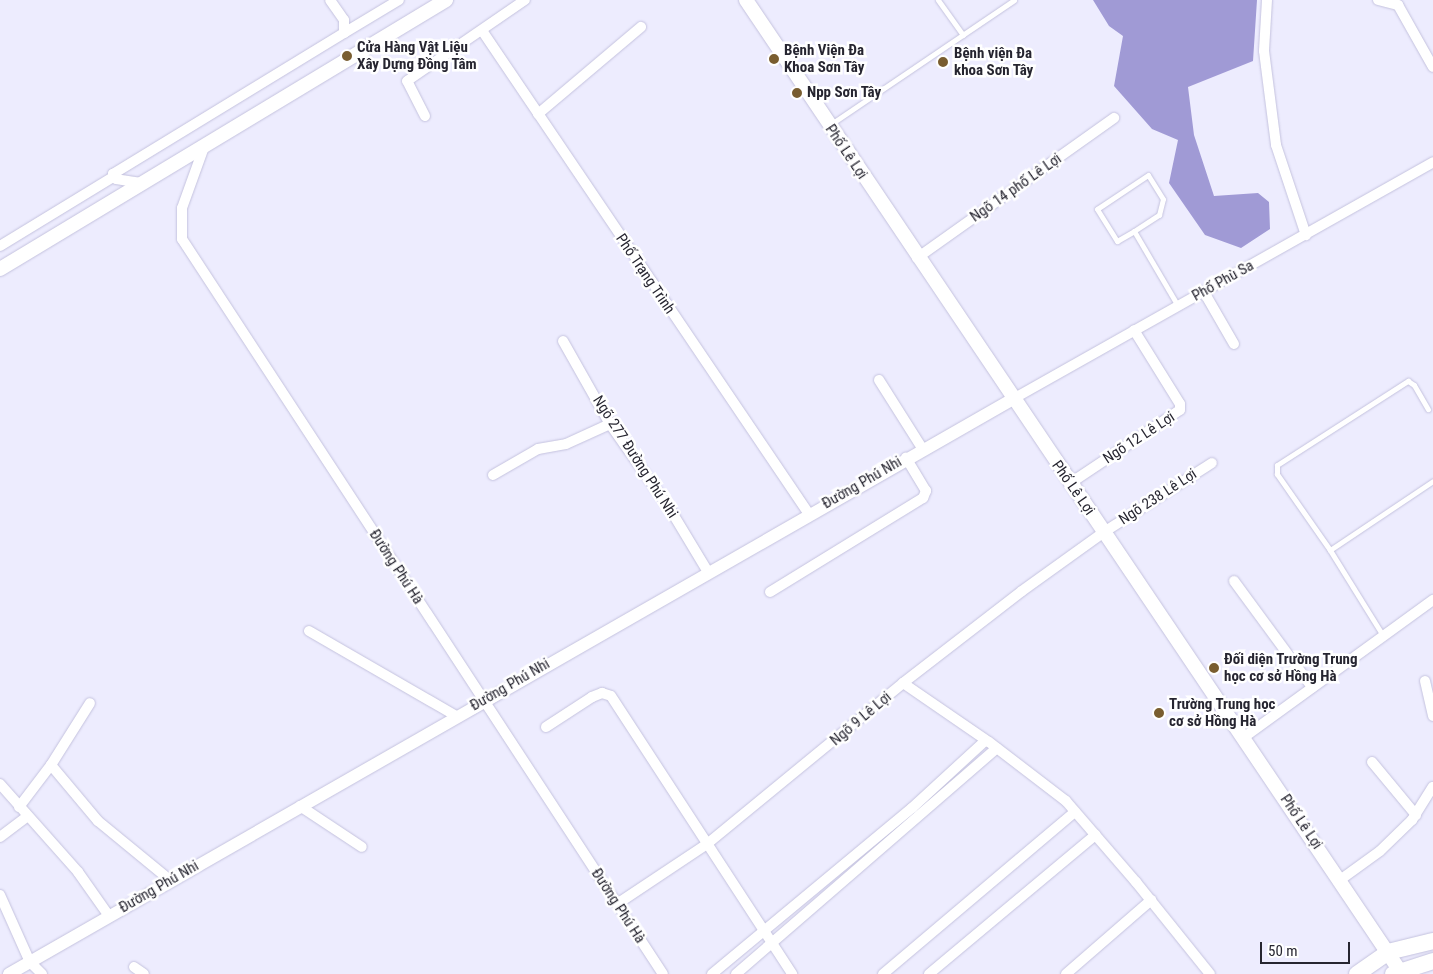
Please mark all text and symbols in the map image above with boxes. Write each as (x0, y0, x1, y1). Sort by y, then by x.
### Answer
place label: Cửa Hàng Vật Liệu Xây Dựng Đồng Tâm (357, 38, 477, 73)
place label: Bệnh Viện Đa Khoa Sơn Tây (784, 41, 865, 76)
place label: Bệnh viện Đa khoa Sơn Tây (954, 44, 1034, 79)
marker: Cửa Hàng Vật Liệu Xây Dựng Đồng Tâm (341, 50, 353, 62)
marker: Bệnh Viện Đa Khoa Sơn Tây (768, 53, 780, 65)
marker: Bệnh viện Đa khoa Sơn Tây (936, 55, 950, 69)
place label: Npp Sơn Tây (807, 84, 882, 102)
marker: Npp Sơn Tây (791, 87, 803, 99)
street label: Phố Lê Lợi (821, 121, 871, 183)
street label: Ngõ 14 phố Lê Lợi (967, 150, 1065, 226)
street label: Phố Trạng Trình (611, 230, 679, 318)
street label: Phố Phù Sa (1189, 257, 1257, 305)
street label: Ngõ 277 Đường Phú Nhi (589, 392, 681, 522)
street label: Ngõ 12 Lê Lợi (1100, 408, 1178, 468)
street label: Đường Phú Nhi (819, 453, 905, 513)
street label: Phố Lê Lợi (1048, 457, 1098, 519)
street label: Ngõ 238 Lê Lợi (1116, 465, 1200, 529)
street label: Đường Phú Hà (365, 526, 427, 608)
place label: Đối diện Trường Trung học cơ sở Hồng Hà (1224, 650, 1358, 685)
street label: Đường Phú Nhi (467, 655, 553, 715)
marker: Đối diện Trường Trung học cơ sở Hồng Hà (1208, 662, 1220, 674)
street label: Ngõ 9 Lê Lợi (827, 688, 895, 750)
place label: Trường Trung học cơ sở Hồng Hà (1169, 695, 1276, 730)
marker: Trường Trung học cơ sở Hồng Hà (1153, 707, 1165, 719)
street label: Phố Lê Lợi (1276, 791, 1326, 853)
street label: Đường Phú Nhi (116, 857, 202, 917)
street label: Đường Phú Hà (587, 865, 649, 947)
scale bar (1263, 932, 1353, 964)
text: 50 m (1268, 942, 1298, 960)

